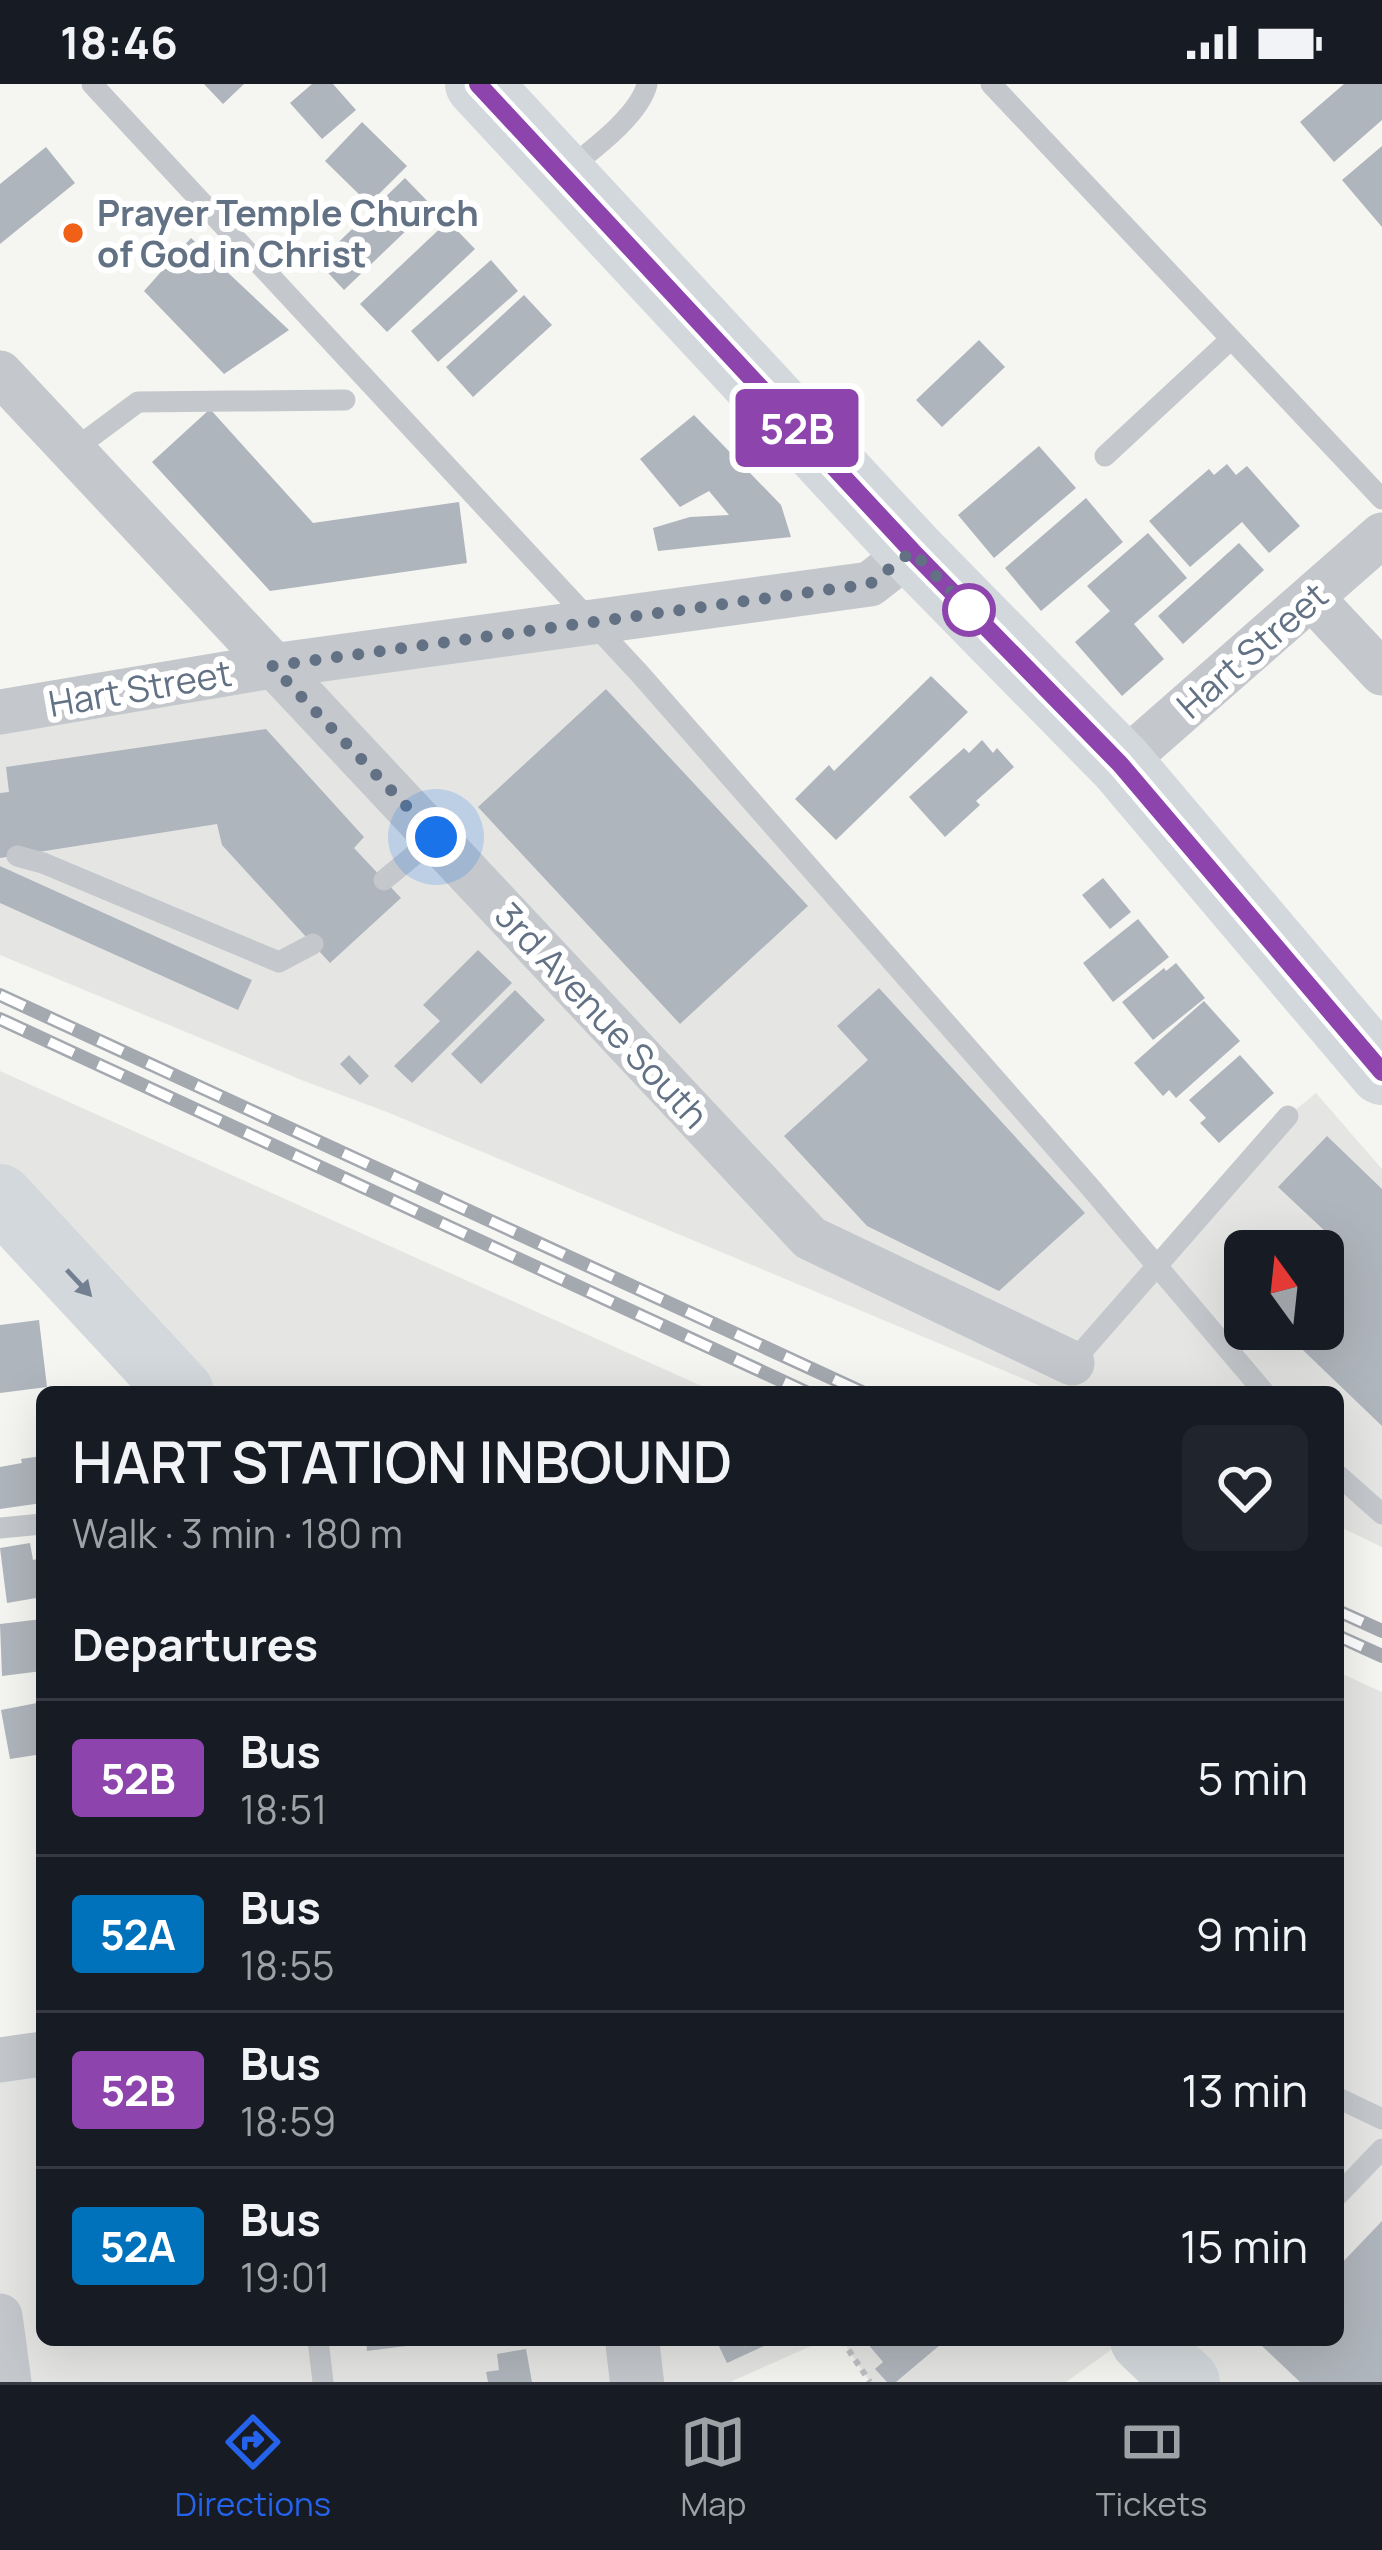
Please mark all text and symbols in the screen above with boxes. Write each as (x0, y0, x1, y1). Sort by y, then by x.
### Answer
text: 18:46 (60, 11, 178, 73)
place label: Prayer Temple Church of God in Christ (97, 188, 479, 278)
marker: Prayer Temple Church of God in Christ (60, 220, 86, 246)
line badge: 52B (728, 389, 866, 467)
text: 52B (759, 399, 835, 457)
street label: Hart Street (1166, 571, 1338, 729)
unlabelled marker (944, 585, 994, 635)
street label: Hart Street (45, 648, 235, 728)
your location (406, 807, 466, 867)
street label: 3rd Avenue South (484, 891, 720, 1139)
north arrow (1224, 1230, 1344, 1350)
map controls (1224, 1230, 1344, 1350)
one-way arrow (65, 1268, 93, 1297)
text: HART STATION INBOUND (72, 1422, 732, 1500)
button: heart (1182, 1425, 1308, 1551)
text: Walk · 3 min · 180 m (72, 1506, 403, 1560)
text: Departures (72, 1613, 318, 1675)
text: Bus (240, 1720, 321, 1782)
text: 5 min (1198, 1747, 1308, 1809)
text: 52B (100, 1749, 176, 1807)
text: 18:51 (240, 1782, 327, 1836)
text: Bus (240, 1876, 321, 1938)
text: 9 min (1196, 1903, 1308, 1965)
text: 52A (100, 1905, 176, 1963)
text: 18:55 (240, 1938, 335, 1992)
text: Bus (240, 2032, 321, 2094)
text: 13 min (1181, 2059, 1308, 2121)
text: 52B (100, 2061, 176, 2119)
text: 18:59 (240, 2094, 336, 2148)
text: Bus (240, 2188, 321, 2250)
text: 15 min (1180, 2215, 1308, 2277)
text: 52A (100, 2217, 176, 2275)
text: 19:01 (240, 2250, 330, 2304)
tab: Directions (175, 2409, 331, 2526)
tab: Map (680, 2409, 746, 2526)
tab: Tickets (1096, 2409, 1207, 2526)

